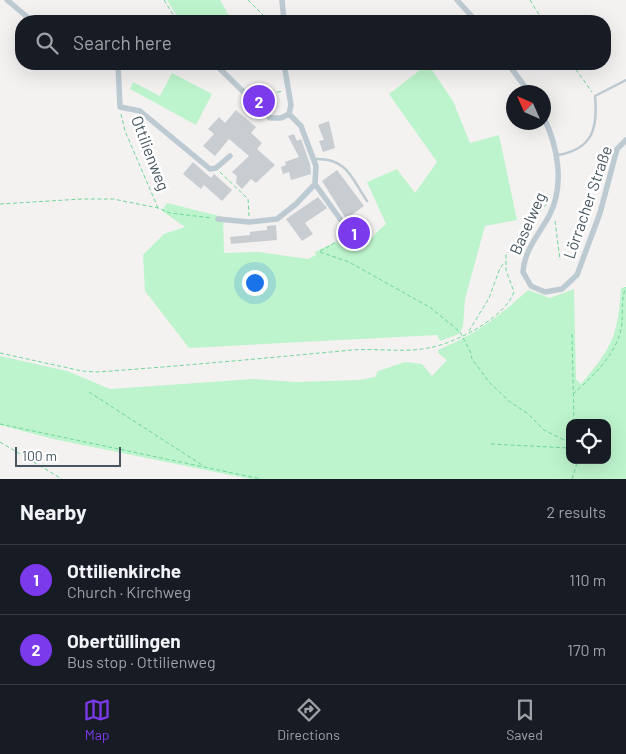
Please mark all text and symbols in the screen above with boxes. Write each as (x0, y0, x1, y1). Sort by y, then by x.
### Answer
search box (15, 15, 611, 70)
icon: search (33, 29, 61, 57)
text: Search here (73, 31, 172, 54)
pin: 2 (243, 82, 275, 120)
north arrow (506, 85, 551, 130)
street label: Ottilienweg (128, 113, 174, 193)
street label: Lörracher Straße (559, 143, 615, 261)
street label: Baselweg (505, 189, 549, 257)
pin: 1 (338, 214, 370, 252)
your location (242, 270, 268, 296)
map controls (566, 419, 611, 464)
button: locate (566, 419, 611, 464)
scale bar (15, 444, 121, 467)
text: 100 m (22, 447, 57, 464)
text: Nearby (20, 499, 86, 524)
text: 2 results (547, 502, 606, 521)
text: Ottilienkirche (67, 559, 181, 582)
text: 1 (33, 570, 39, 589)
text: 110 m (569, 570, 606, 589)
text: Church · Kirchweg (67, 582, 191, 601)
text: Obertüllingen (67, 629, 181, 652)
text: 2 (32, 640, 40, 659)
text: 170 m (567, 640, 606, 659)
text: Bus stop · Ottilienweg (67, 652, 216, 671)
tab: Map (83, 696, 111, 743)
tab: Directions (277, 696, 340, 743)
tab: Saved (506, 696, 543, 743)

